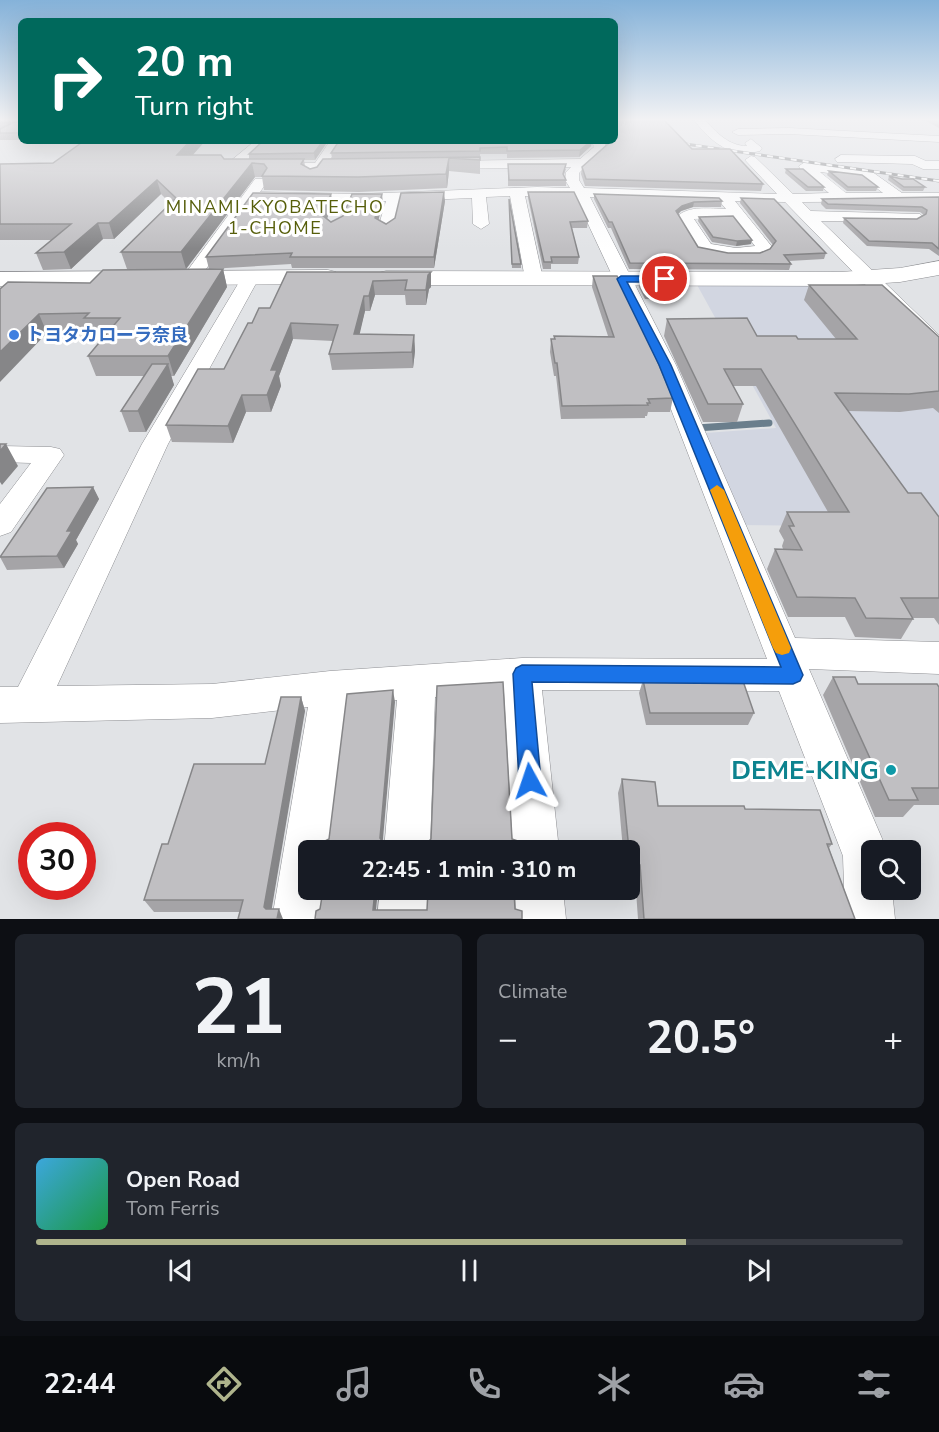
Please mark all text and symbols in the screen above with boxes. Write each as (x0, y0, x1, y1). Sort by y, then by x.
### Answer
text: 20 m (135, 34, 234, 91)
icon: right (36, 42, 114, 120)
text: Turn right (135, 88, 253, 125)
district label: MINAMI-KYOBATECHO 1-CHOME (166, 195, 384, 240)
pin (639, 253, 690, 304)
icon: arrive (648, 262, 681, 295)
place label: トヨタカローラ奈良 (26, 323, 188, 347)
marker: トヨタカローラ奈良 (7, 328, 21, 342)
position arrow (498, 749, 562, 813)
place label: DEME-KING (731, 753, 879, 788)
marker: DEME-KING (884, 763, 898, 777)
speed limit sign: 30 (18, 822, 96, 900)
map controls (861, 840, 921, 900)
button: search (861, 840, 921, 900)
text: 22:45 · 1 min · 310 m (362, 855, 576, 885)
text: 21 (192, 954, 285, 1061)
text: Climate (498, 978, 567, 1005)
text: 20.5° (646, 1008, 755, 1069)
text: − (498, 1017, 518, 1062)
text: + (883, 1017, 903, 1062)
text: km/h (216, 1047, 261, 1074)
text: Open Road (126, 1165, 240, 1195)
text: Tom Ferris (126, 1195, 220, 1222)
icon: previous (164, 1254, 197, 1287)
icon: pause (453, 1254, 486, 1287)
icon: next (742, 1254, 775, 1287)
icon: directions (203, 1363, 245, 1405)
icon: music (333, 1363, 375, 1405)
icon: phone (463, 1363, 505, 1405)
icon: climate (593, 1363, 635, 1405)
icon: car (723, 1363, 765, 1405)
icon: filters (853, 1363, 895, 1405)
text: 22:44 (44, 1366, 115, 1403)

